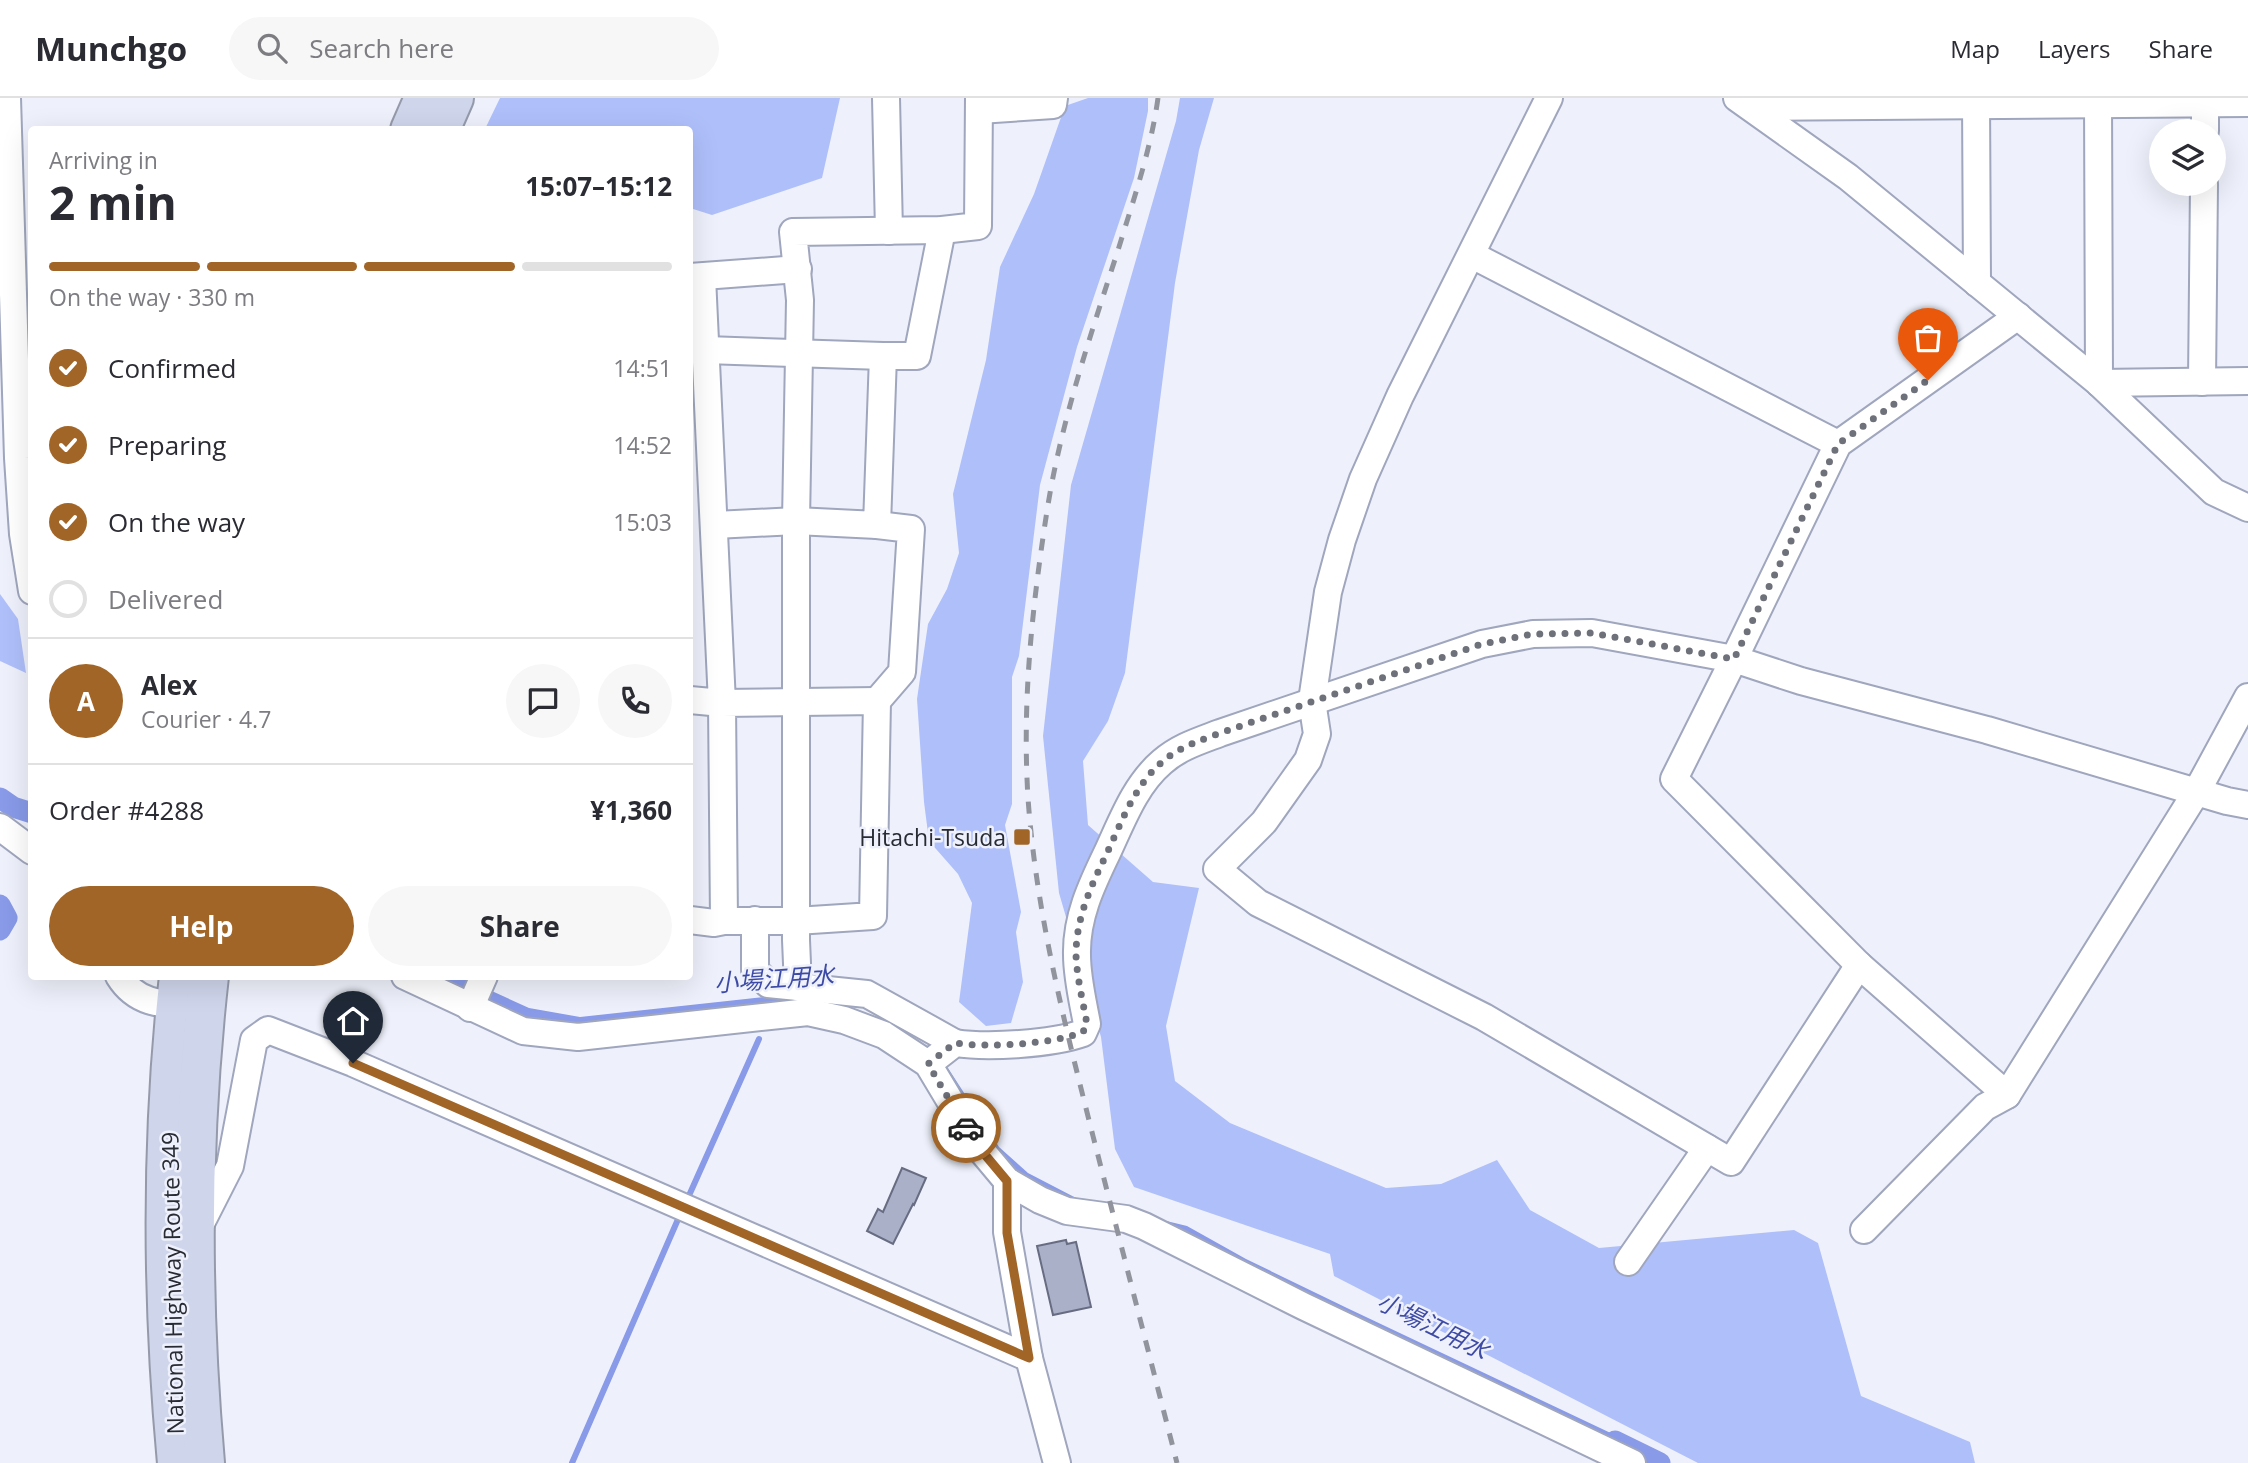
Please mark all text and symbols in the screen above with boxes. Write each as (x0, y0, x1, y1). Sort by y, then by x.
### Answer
search box (229, 17, 719, 80)
text: Munchgo (35, 26, 187, 71)
icon: search (253, 29, 291, 67)
text: Search here (309, 30, 454, 66)
text: Map (1950, 32, 2000, 65)
text: Layers (2038, 32, 2111, 65)
text: Share (2149, 32, 2213, 65)
map controls (2149, 119, 2226, 196)
button: layers (2149, 119, 2226, 196)
text: Arriving in (49, 144, 158, 176)
text: 15:07–15:12 (525, 168, 672, 204)
text: 2 min (49, 171, 177, 233)
text: On the way · 330 m (49, 281, 255, 313)
pin (1898, 308, 1958, 380)
icon: bag (1909, 319, 1947, 357)
icon: check (49, 349, 87, 387)
text: Confirmed (108, 350, 236, 386)
text: 14:51 (613, 352, 672, 384)
icon: check (49, 426, 87, 464)
text: Preparing (108, 427, 226, 463)
text: 14:52 (613, 429, 672, 461)
icon: check (49, 503, 87, 541)
text: On the way (108, 504, 245, 540)
text: 15:03 (613, 506, 672, 538)
text: Delivered (108, 581, 223, 617)
button: chat (506, 664, 580, 738)
button: phone (598, 664, 672, 738)
text: Alex (141, 667, 197, 703)
text: A (77, 683, 95, 719)
text: Courier · 4.7 (141, 703, 271, 735)
text: Order #4288 (49, 792, 204, 828)
text: ¥1,360 (590, 792, 672, 828)
place label: Hitachi-Tsuda (859, 821, 1006, 853)
marker: Hitachi-Tsuda (1012, 827, 1032, 847)
button: Help (49, 886, 354, 966)
button: Share (368, 886, 672, 966)
water label: 小場江用水 (713, 957, 838, 999)
pin (323, 991, 383, 1063)
icon: home (334, 1002, 372, 1040)
courier (931, 1093, 1001, 1163)
icon: car (947, 1109, 985, 1147)
street label: National Highway Route 349 (153, 1131, 191, 1435)
water label: 小場江用水 (1372, 1284, 1497, 1367)

